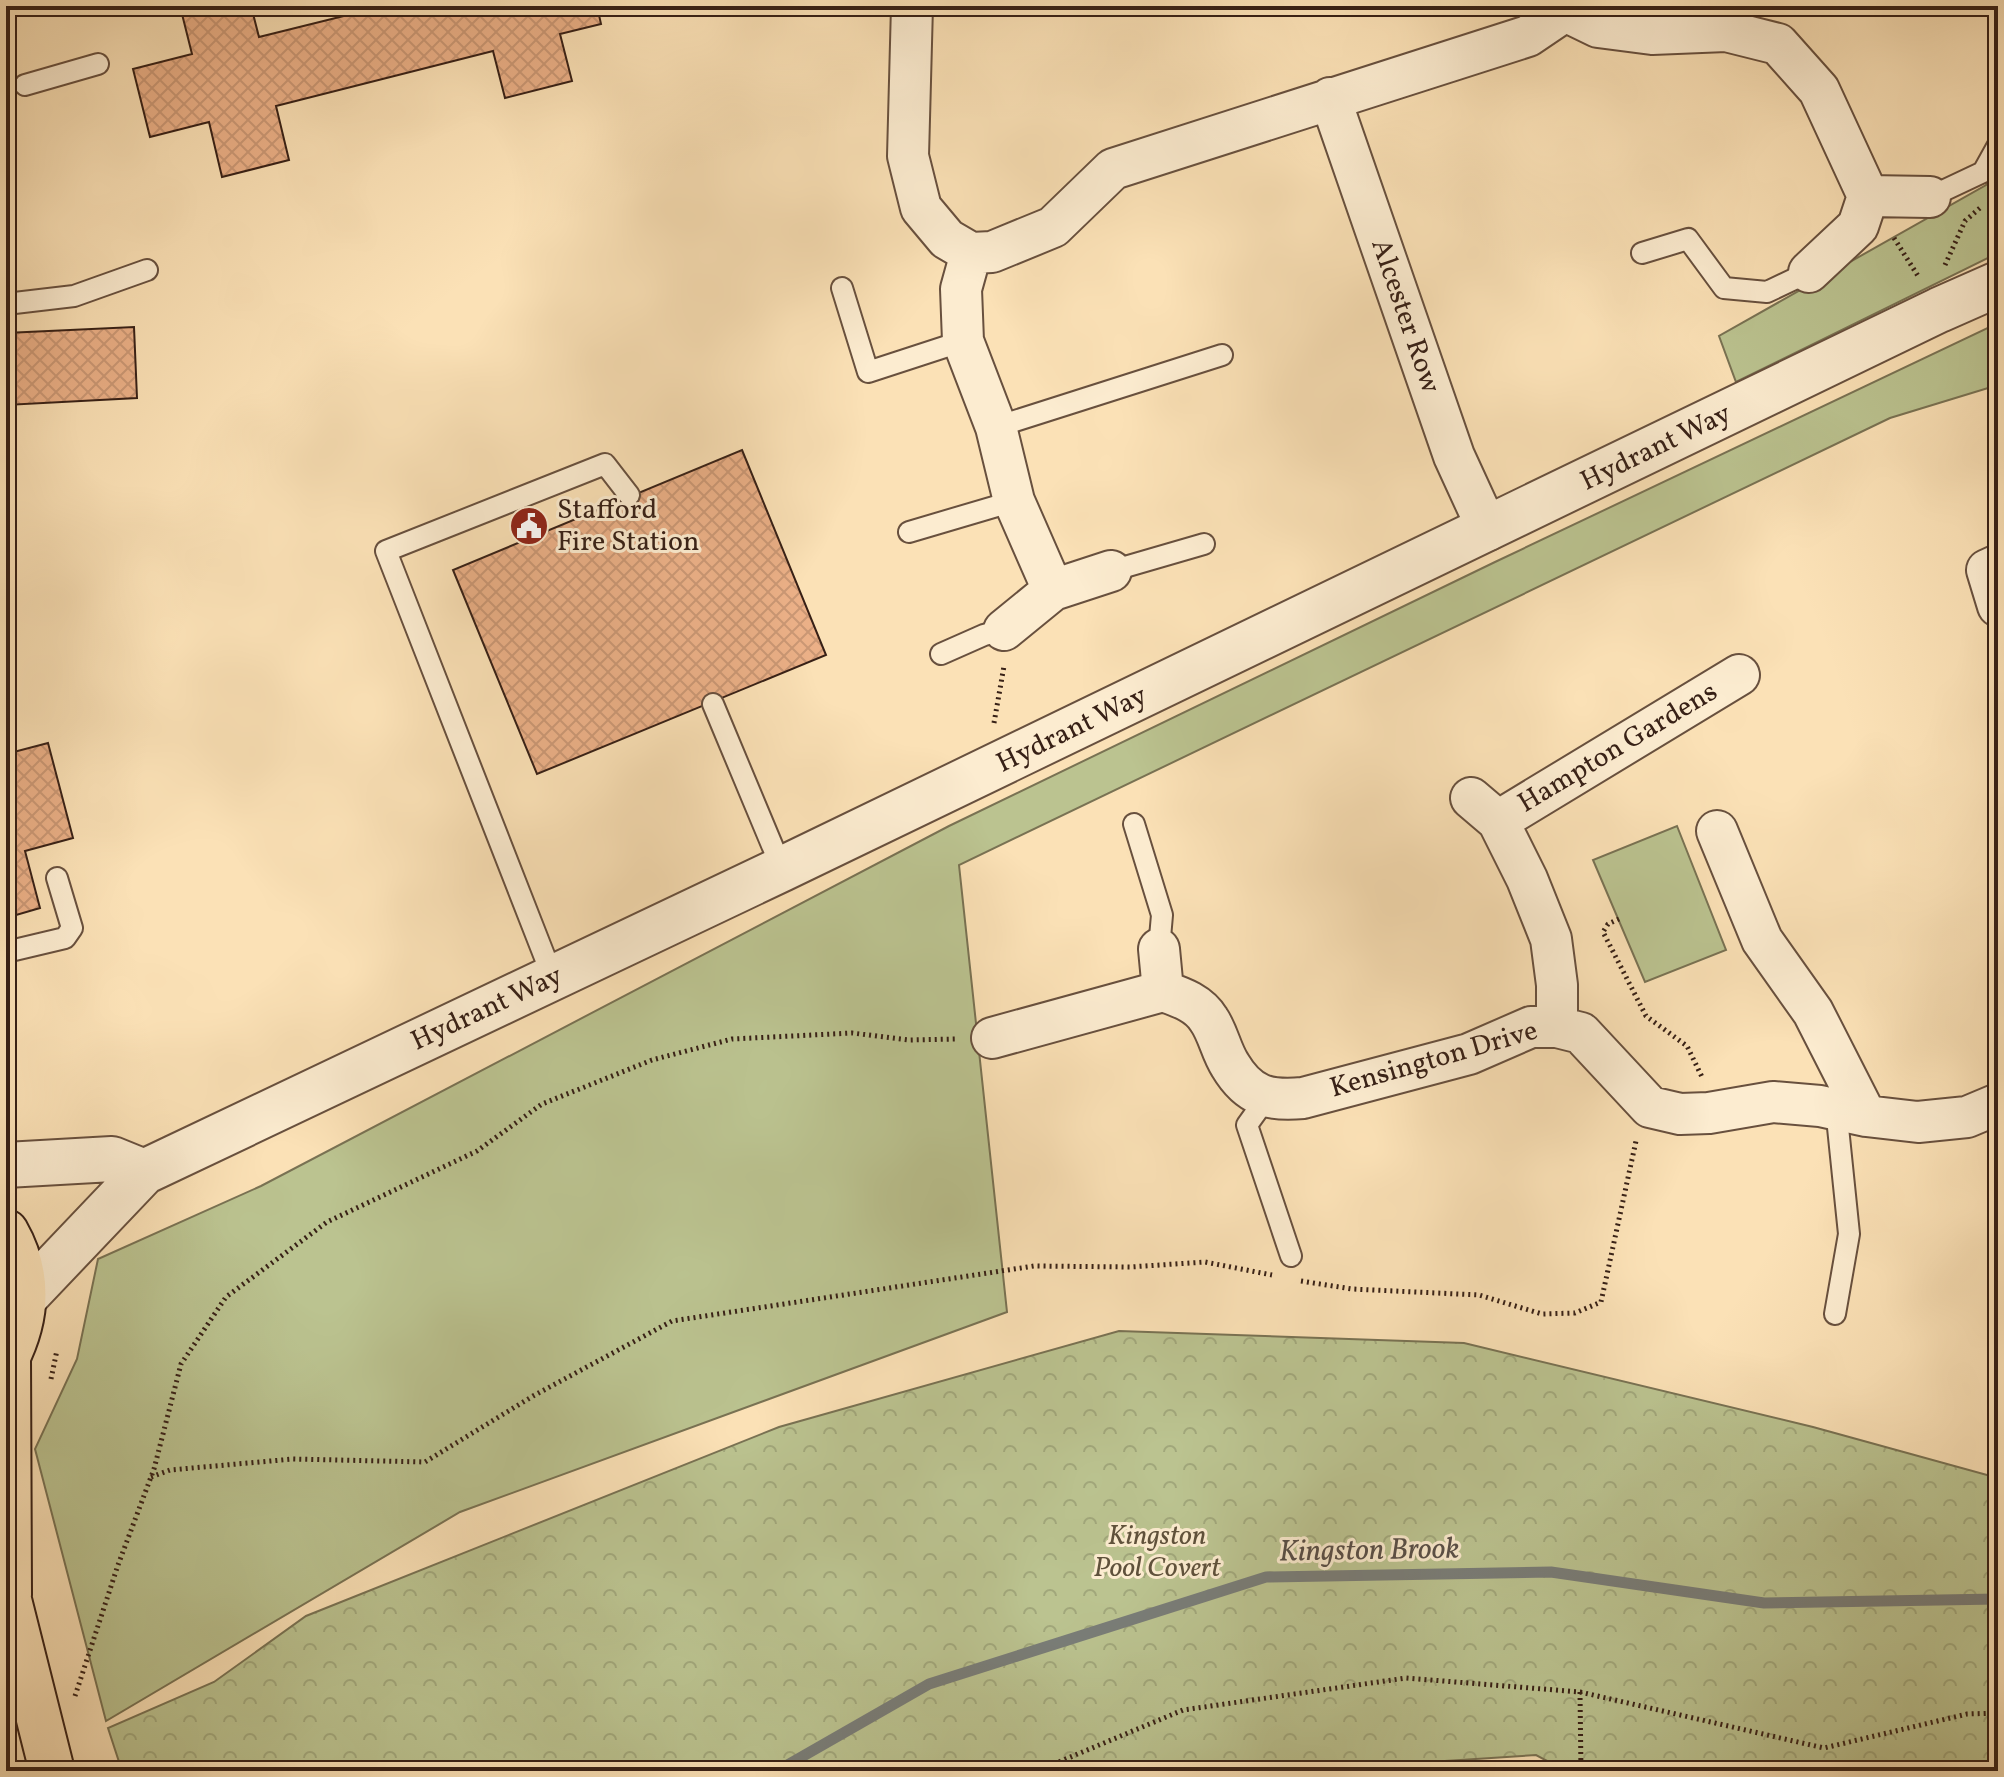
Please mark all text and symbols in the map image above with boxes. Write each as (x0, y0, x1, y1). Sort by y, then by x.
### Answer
street label: Alcester Row (1360, 234, 1450, 399)
street label: Hydrant Way (1574, 395, 1738, 501)
place label: Stafford Fire Station (557, 491, 700, 562)
public building icon: Stafford Fire Station (508, 505, 550, 547)
street label: Hampton Gardens (1511, 673, 1725, 823)
street label: Hydrant Way (990, 677, 1154, 783)
street label: Hydrant Way (405, 957, 569, 1061)
street label: Kensington Drive (1326, 1012, 1542, 1108)
park label: Kingston Pool Covert (1094, 1517, 1221, 1588)
water label: Kingston Brook (1278, 1528, 1460, 1574)

